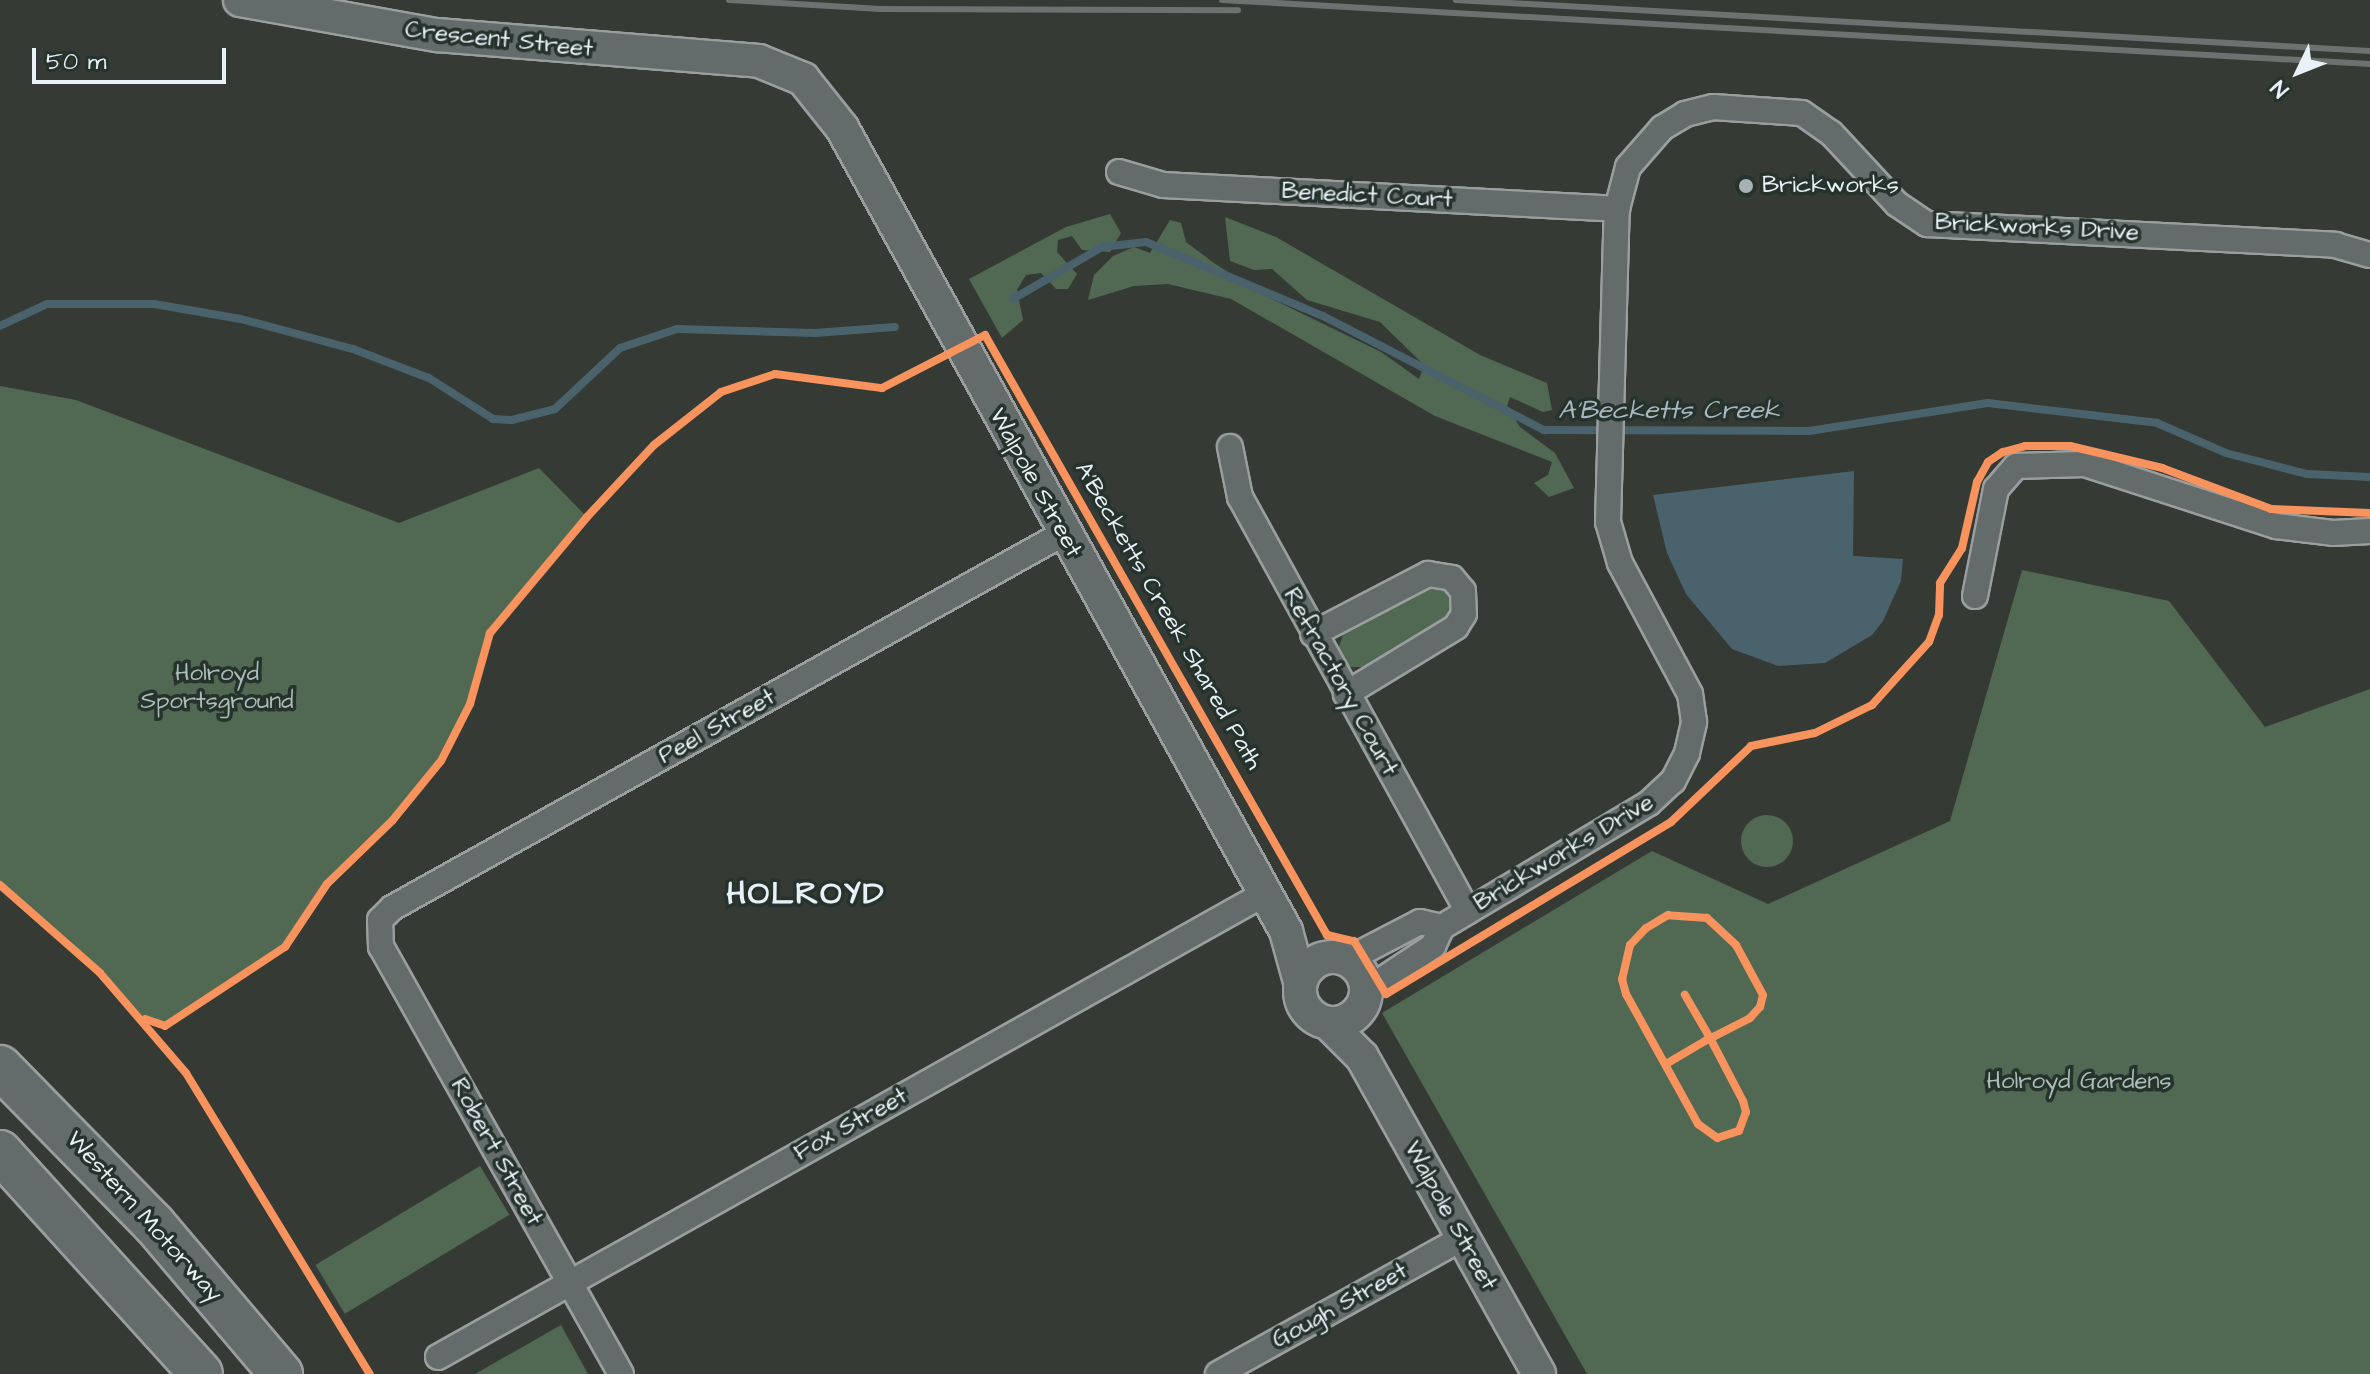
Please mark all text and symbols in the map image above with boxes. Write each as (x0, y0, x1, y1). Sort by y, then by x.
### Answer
street label: Crescent Street (404, 16, 594, 64)
scale bar (36, 32, 230, 82)
north arrow (2258, 32, 2338, 112)
text: 50 m (46, 45, 106, 79)
text: N (2264, 73, 2296, 104)
place label: Brickworks (1762, 172, 1899, 200)
street label: Benedict Court (1281, 177, 1453, 215)
marker: Brickworks (1737, 177, 1755, 195)
street label: Brickworks Drive (1934, 208, 2140, 248)
water label: A'Becketts Creek (1558, 395, 1780, 427)
street label: Walpole Street (982, 404, 1088, 562)
street label: A'Becketts Creek Shared Path (1068, 457, 1268, 775)
street label: Refractory Court (1277, 583, 1403, 781)
park label: Holroyd Sportsground (141, 660, 293, 716)
street label: Peel Street (654, 683, 780, 771)
street label: Brickworks Drive (1469, 788, 1659, 918)
district label: HOLROYD (726, 875, 886, 913)
park label: Holroyd Gardens (1986, 1068, 2172, 1096)
street label: Robert Street (444, 1073, 548, 1231)
street label: Fox Street (789, 1082, 913, 1168)
street label: Western Motorway (60, 1126, 228, 1308)
street label: Walpole Street (1397, 1137, 1503, 1295)
street label: Gough Street (1267, 1257, 1413, 1355)

